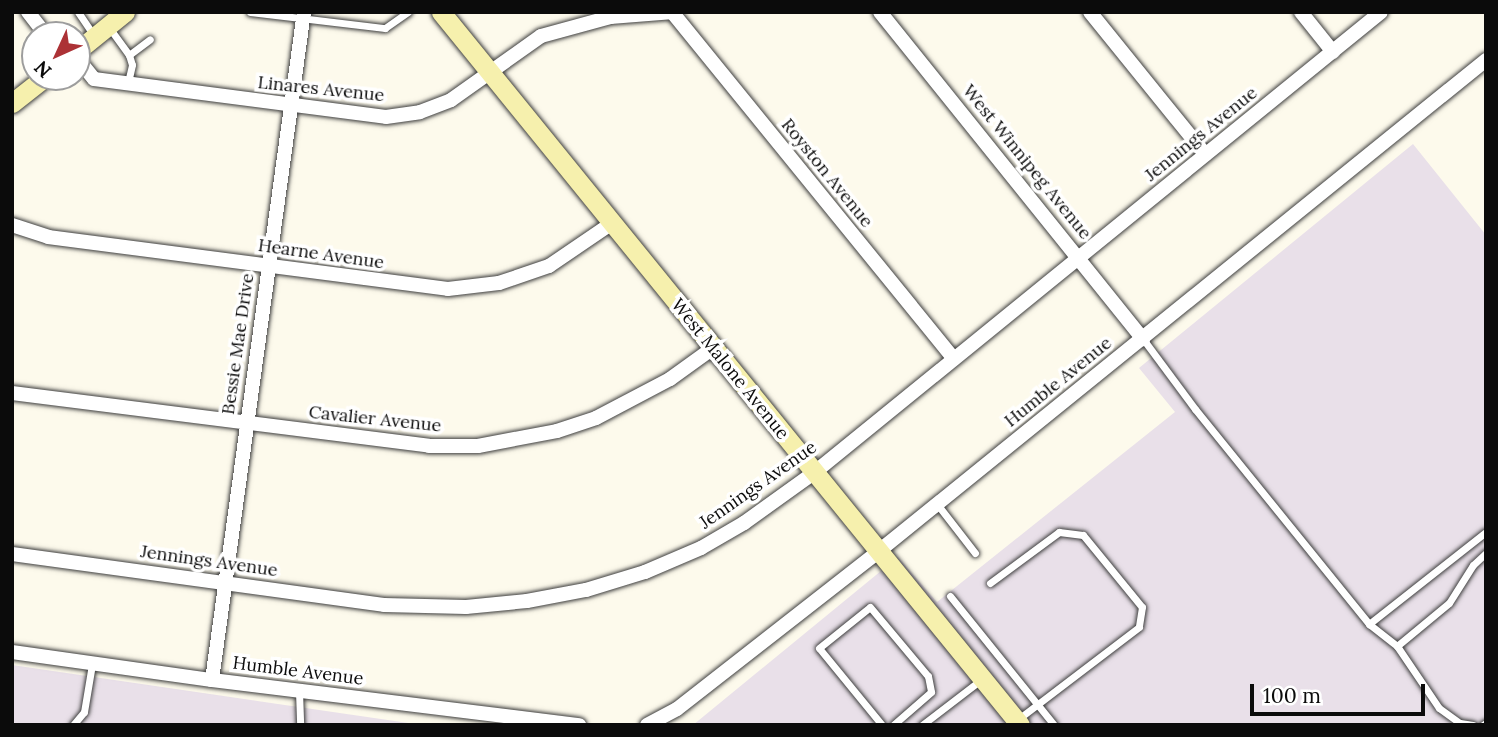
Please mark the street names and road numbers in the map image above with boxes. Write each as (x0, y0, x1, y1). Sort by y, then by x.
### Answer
street label: Linares Avenue (257, 72, 385, 106)
street label: West Winnipeg Avenue (958, 80, 1096, 244)
street label: Jennings Avenue (1141, 82, 1261, 186)
street label: Royston Avenue (777, 114, 877, 232)
street label: Hearne Avenue (257, 234, 385, 274)
street label: Bessie Mae Drive (217, 272, 259, 416)
street label: West Malone Avenue (667, 294, 793, 444)
street label: Humble Avenue (1000, 332, 1116, 432)
street label: Cavalier Avenue (308, 401, 442, 437)
street label: Jennings Avenue (695, 437, 821, 533)
street label: Jennings Avenue (139, 541, 279, 581)
street label: Humble Avenue (231, 652, 365, 690)

